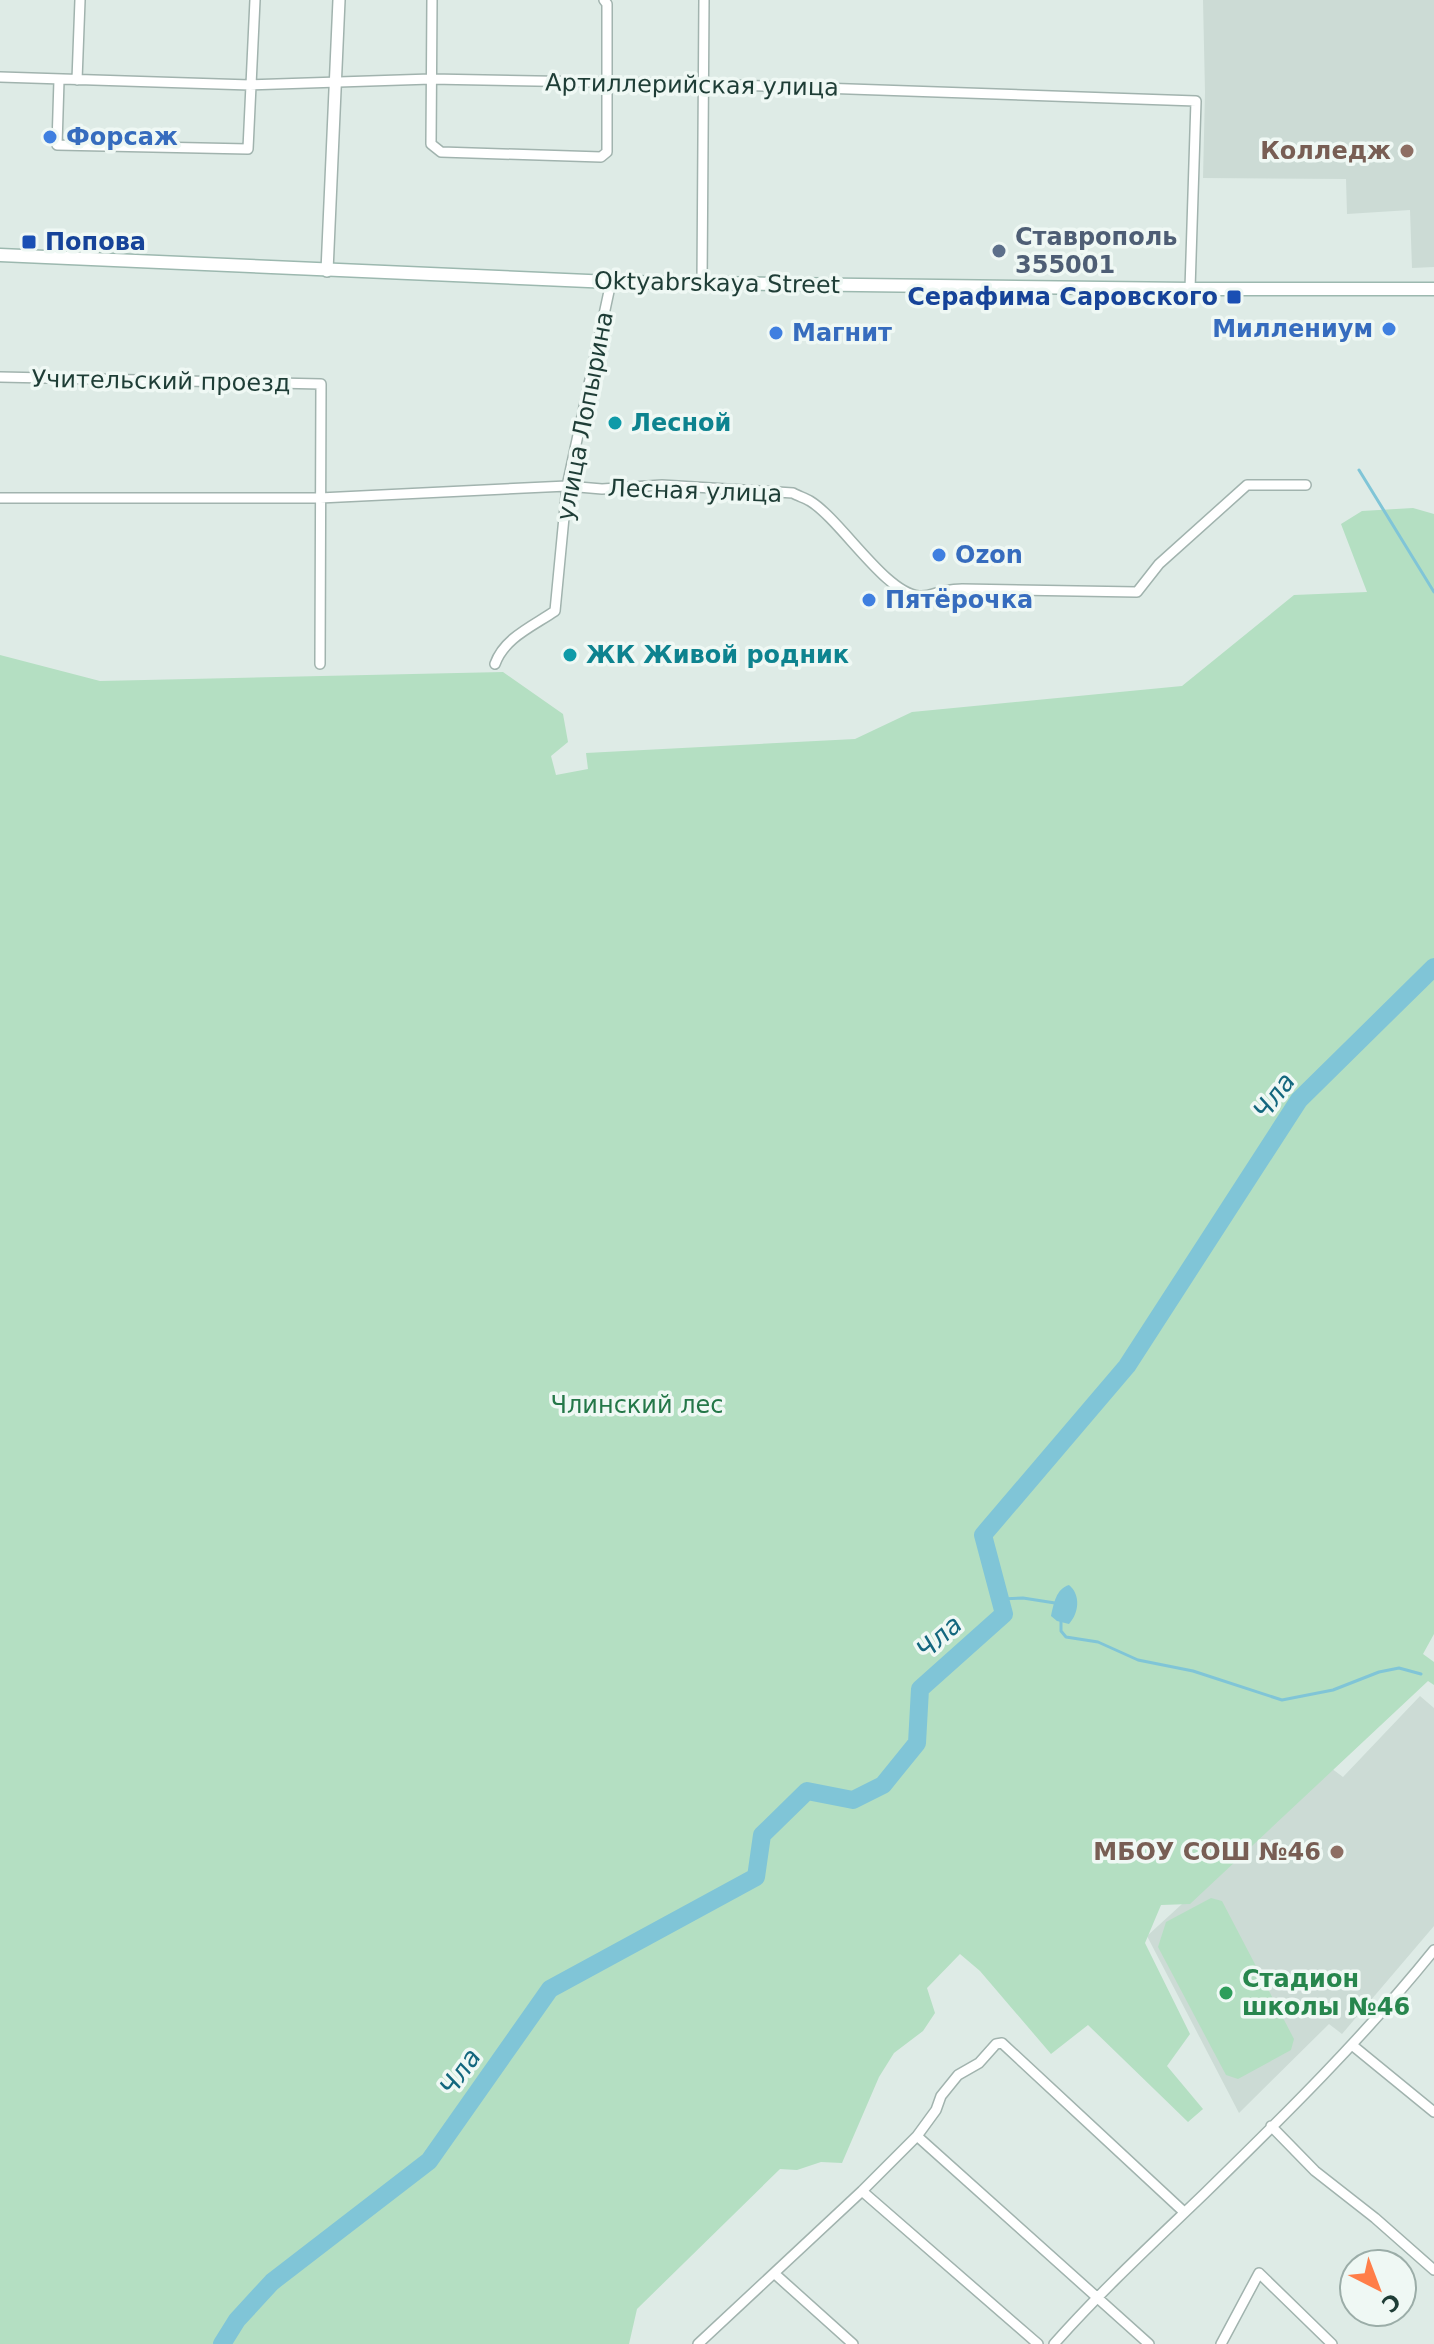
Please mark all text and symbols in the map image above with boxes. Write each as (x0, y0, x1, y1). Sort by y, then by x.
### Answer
street label: Артиллерийская улица (545, 68, 839, 102)
place label: Форсаж (66, 123, 178, 151)
marker: Форсаж (41, 128, 59, 146)
place label: Колледж (1260, 137, 1391, 165)
marker: Колледж (1398, 142, 1416, 160)
place label: Ставрополь 355001 (1015, 223, 1177, 279)
place label: Попова (45, 228, 146, 256)
marker: Попова (20, 233, 38, 251)
marker: Ставрополь 355001 (990, 242, 1008, 260)
street label: Oktyabrskaya Street (594, 267, 840, 299)
place label: Серафима Саровского (907, 283, 1218, 311)
marker: Серафима Саровского (1225, 288, 1243, 306)
street label: улица Лопырина (551, 309, 619, 523)
place label: Миллениум (1212, 315, 1373, 343)
place label: Магнит (792, 319, 892, 347)
marker: Миллениум (1380, 320, 1398, 338)
marker: Магнит (767, 324, 785, 342)
street label: Учительский проезд (31, 365, 291, 397)
place label: Лесной (631, 409, 731, 437)
marker: Лесной (606, 414, 624, 432)
street label: Лесная улица (607, 474, 783, 508)
place label: Ozon (955, 541, 1023, 569)
marker: Ozon (930, 546, 948, 564)
place label: Пятёрочка (885, 586, 1033, 614)
marker: Пятёрочка (860, 591, 878, 609)
place label: ЖК Живой родник (586, 641, 849, 669)
marker: ЖК Живой родник (561, 646, 579, 664)
water label: Чла (1247, 1067, 1301, 1125)
park label: Члинский лес (551, 1391, 723, 1419)
water label: Чла (910, 1609, 968, 1665)
place label: МБОУ СОШ №46 (1093, 1838, 1321, 1866)
marker: МБОУ СОШ №46 (1328, 1843, 1346, 1861)
place label: Стадион школы №46 (1242, 1965, 1410, 2021)
marker: Стадион школы №46 (1217, 1984, 1235, 2002)
water label: Чла (433, 2043, 487, 2101)
north arrow (1338, 2248, 1418, 2328)
text: С (1377, 2288, 1405, 2317)

